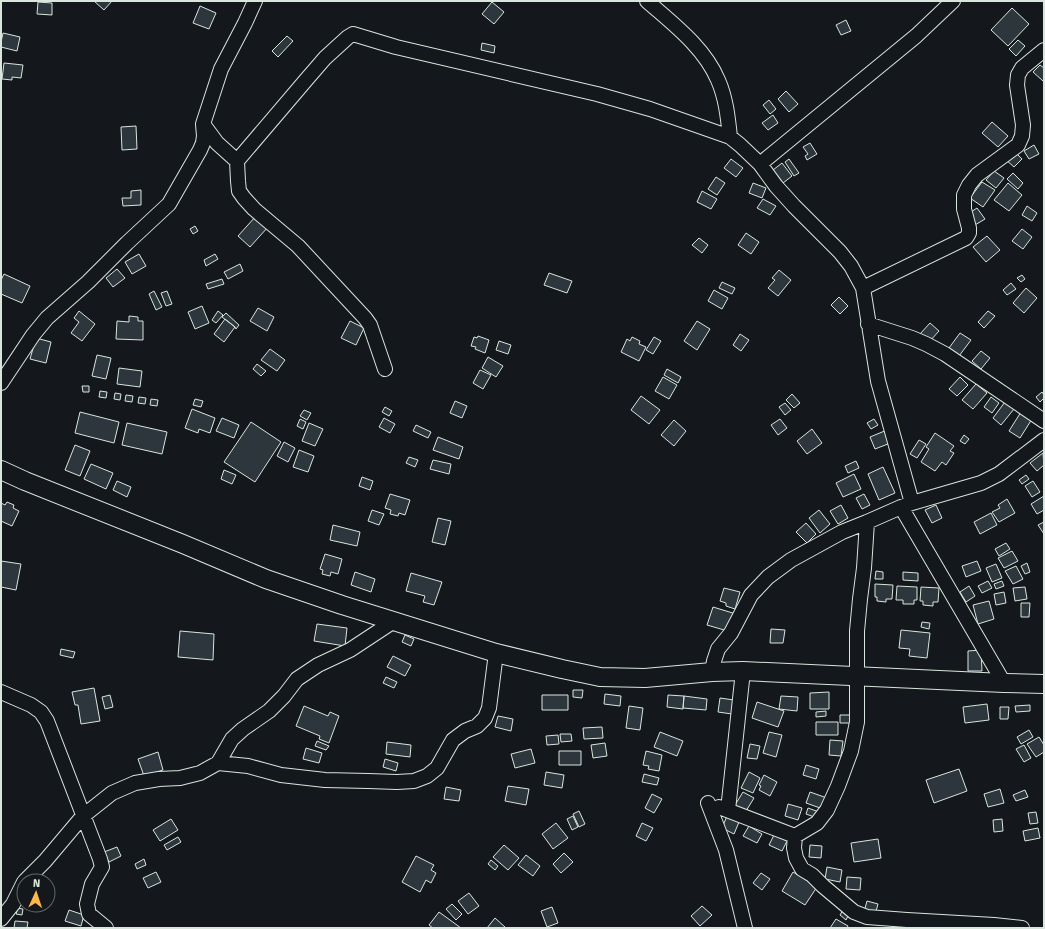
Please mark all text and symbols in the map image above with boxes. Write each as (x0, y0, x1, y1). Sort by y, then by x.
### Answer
north arrow (16, 873, 56, 913)
text: N (33, 877, 40, 890)

